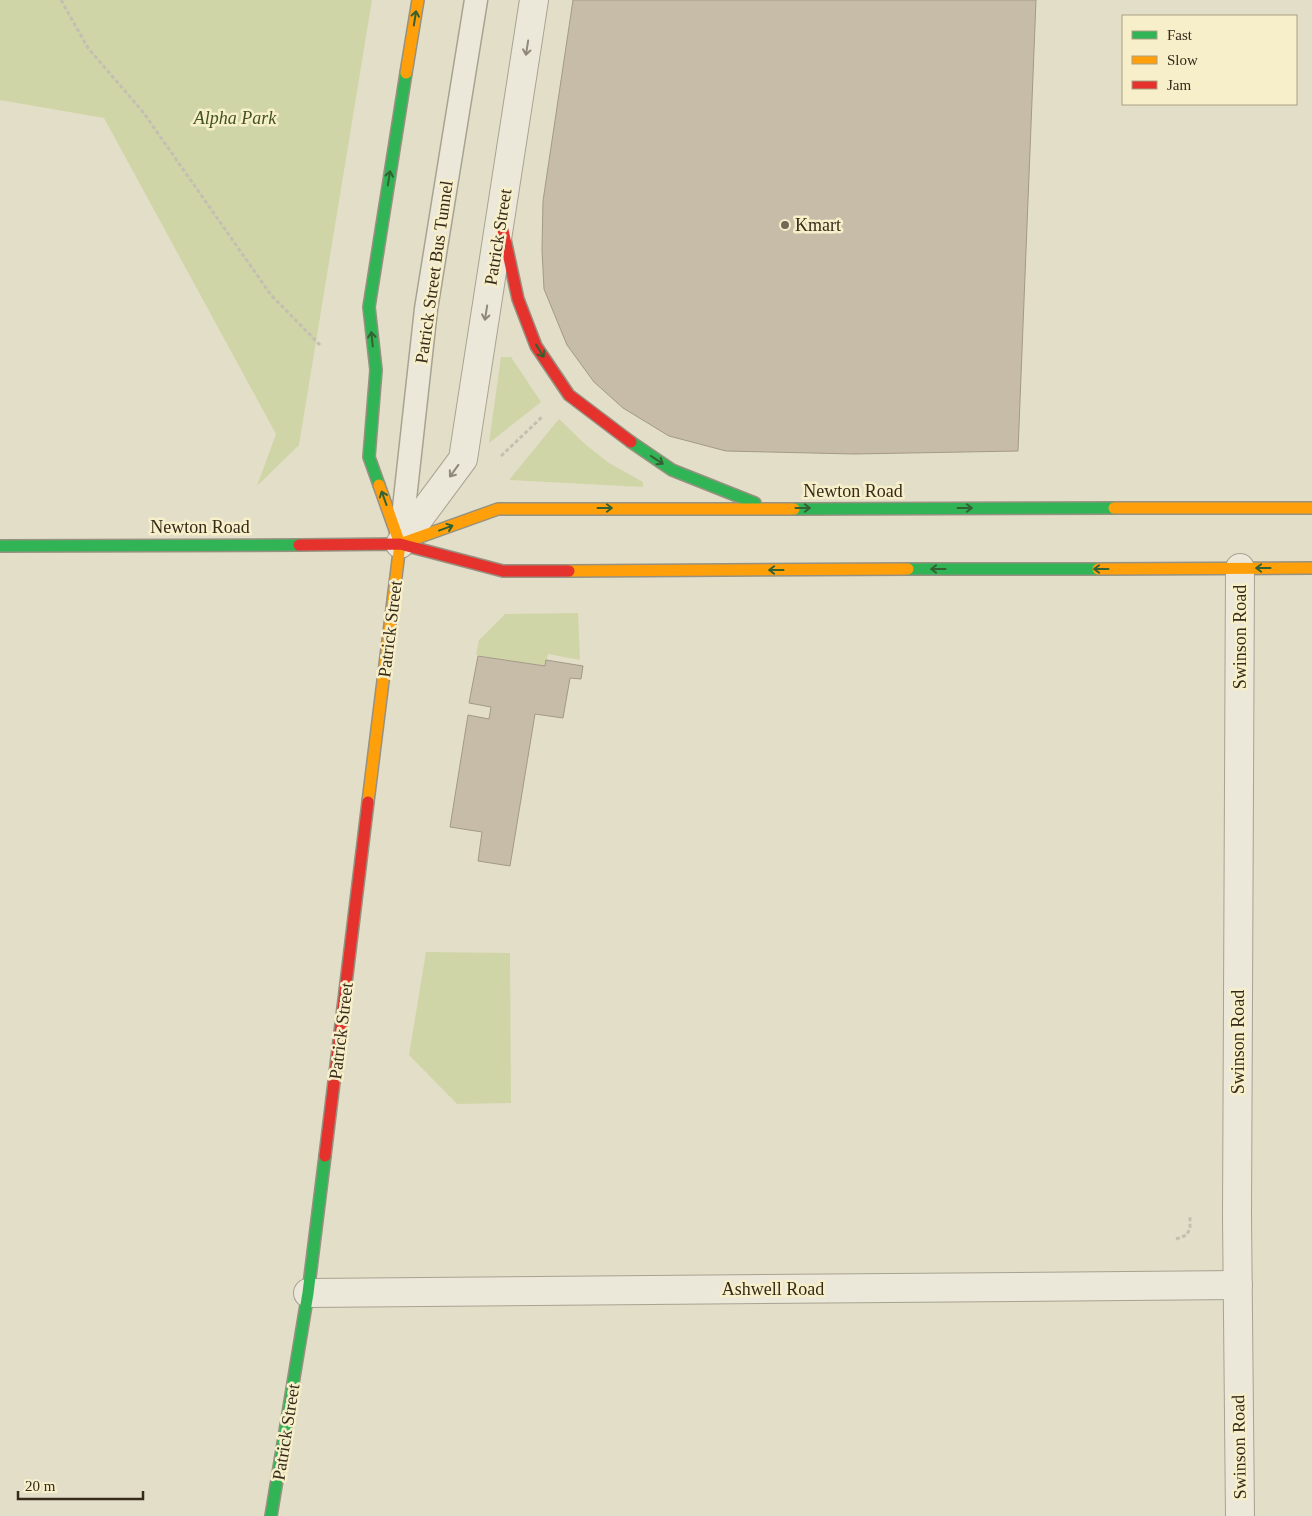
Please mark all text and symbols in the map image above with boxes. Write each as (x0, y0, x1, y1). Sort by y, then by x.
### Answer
one-way arrow (410, 10, 420, 26)
legend (1122, 15, 1297, 105)
text: Fast (1167, 27, 1193, 43)
one-way arrow (521, 40, 531, 56)
text: Slow (1167, 52, 1198, 68)
text: Jam (1167, 77, 1191, 93)
park label: Alpha Park (193, 108, 277, 128)
one-way arrow (385, 171, 395, 187)
street label: Patrick Street Bus Tunnel (411, 179, 457, 365)
street label: Patrick Street (480, 187, 516, 287)
place label: Kmart (795, 215, 841, 235)
marker: Kmart (779, 219, 791, 231)
one-way arrow (481, 304, 491, 320)
one-way arrow (367, 331, 377, 347)
one-way arrow (534, 344, 545, 358)
one-way arrow (650, 455, 664, 465)
one-way arrow (449, 463, 460, 477)
street label: Newton Road (803, 481, 903, 501)
one-way arrow (379, 491, 388, 507)
one-way arrow (596, 503, 613, 513)
one-way arrow (794, 503, 810, 513)
one-way arrow (956, 503, 973, 513)
street label: Newton Road (150, 517, 250, 537)
one-way arrow (438, 523, 453, 532)
one-way arrow (1256, 563, 1272, 573)
one-way arrow (931, 564, 947, 574)
one-way arrow (1093, 564, 1110, 574)
one-way arrow (768, 565, 784, 575)
street label: Patrick Street (374, 579, 406, 679)
street label: Swinson Road (1230, 585, 1250, 689)
street label: Patrick Street (325, 981, 357, 1081)
street label: Swinson Road (1228, 990, 1248, 1094)
street label: Ashwell Road (722, 1279, 824, 1299)
street label: Patrick Street (268, 1382, 304, 1482)
street label: Swinson Road (1228, 1395, 1250, 1499)
scale bar (18, 1468, 142, 1500)
text: 20 m (25, 1478, 56, 1494)

